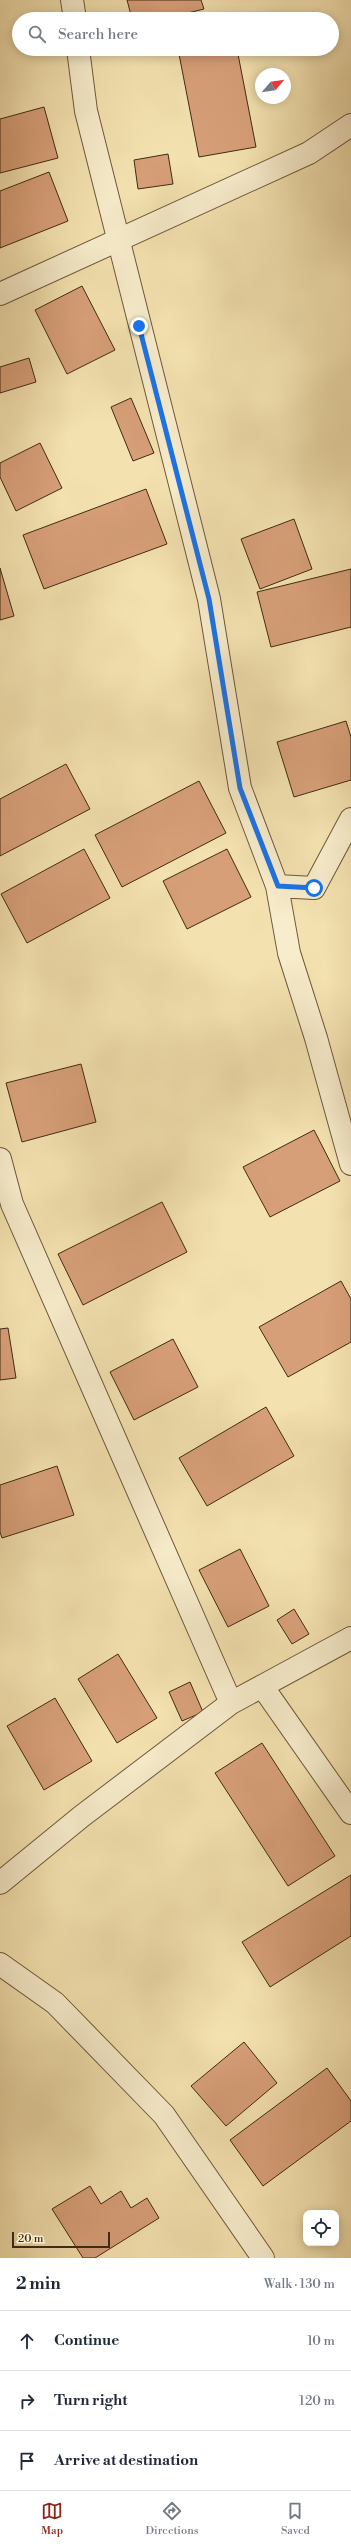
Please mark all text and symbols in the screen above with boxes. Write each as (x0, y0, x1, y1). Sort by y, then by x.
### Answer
search box (12, 12, 339, 56)
icon: search (26, 23, 48, 45)
text: Search here (58, 25, 138, 44)
north arrow (255, 68, 291, 104)
route end (130, 317, 148, 335)
route start (305, 879, 323, 897)
map controls (303, 2210, 339, 2246)
button: locate (303, 2210, 339, 2246)
scale bar (12, 2230, 110, 2249)
text: 20 m (18, 2232, 43, 2246)
text: 2 min (16, 2273, 61, 2295)
text: Walk · 130 m (264, 2276, 335, 2292)
icon: ahead (16, 2330, 38, 2352)
text: Continue (54, 2331, 119, 2350)
text: 10 m (307, 2333, 335, 2349)
icon: right (16, 2390, 38, 2412)
text: Turn right (54, 2391, 128, 2410)
text: 120 m (299, 2393, 335, 2409)
icon: arrive (16, 2450, 38, 2472)
text: Arrive at destination (54, 2451, 198, 2470)
tab: Map (41, 2500, 63, 2538)
tab: Directions (146, 2500, 199, 2538)
tab: Saved (281, 2500, 310, 2538)

